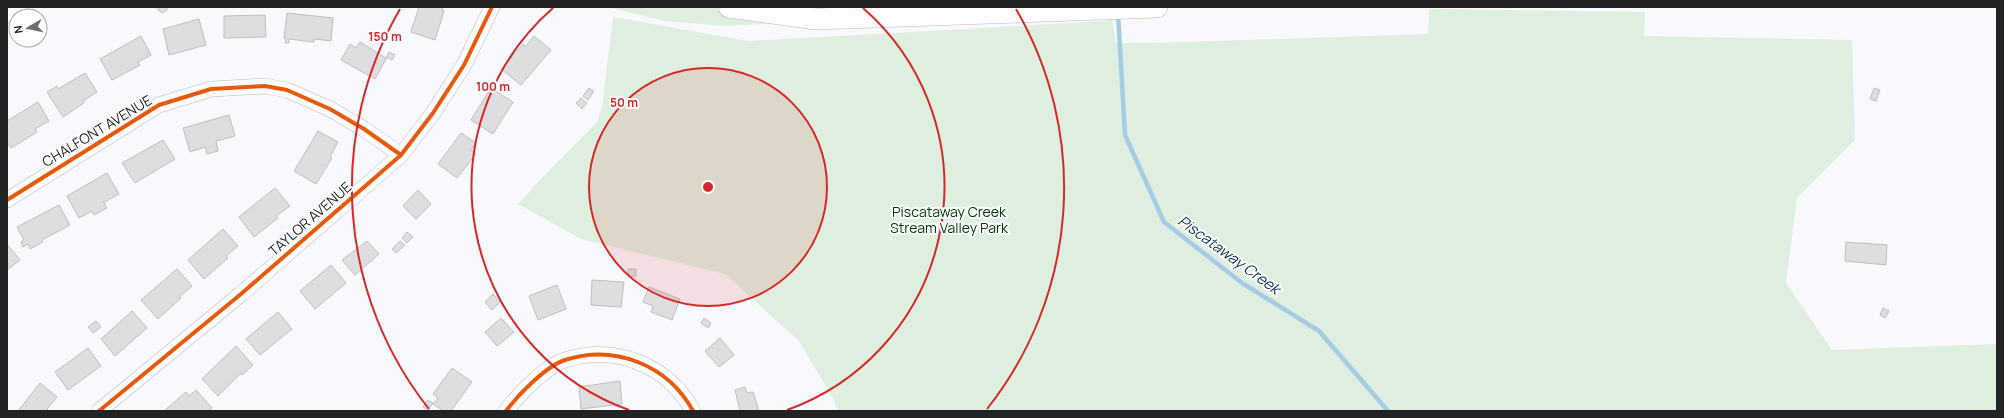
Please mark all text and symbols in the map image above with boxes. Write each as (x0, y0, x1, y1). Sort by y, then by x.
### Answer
north arrow (8, 8, 48, 48)
text: N (10, 24, 26, 35)
text: 150 m (368, 28, 402, 45)
text: 100 m (476, 78, 510, 95)
street label: CHALFONT AVENUE (38, 90, 155, 171)
text: 50 m (610, 94, 638, 111)
street label: TAYLOR AVENUE (264, 177, 355, 260)
centre of rings (701, 180, 715, 194)
park label: Piscataway Creek Stream Valley Park (890, 202, 1009, 237)
water label: Piscataway Creek (1174, 210, 1287, 300)

